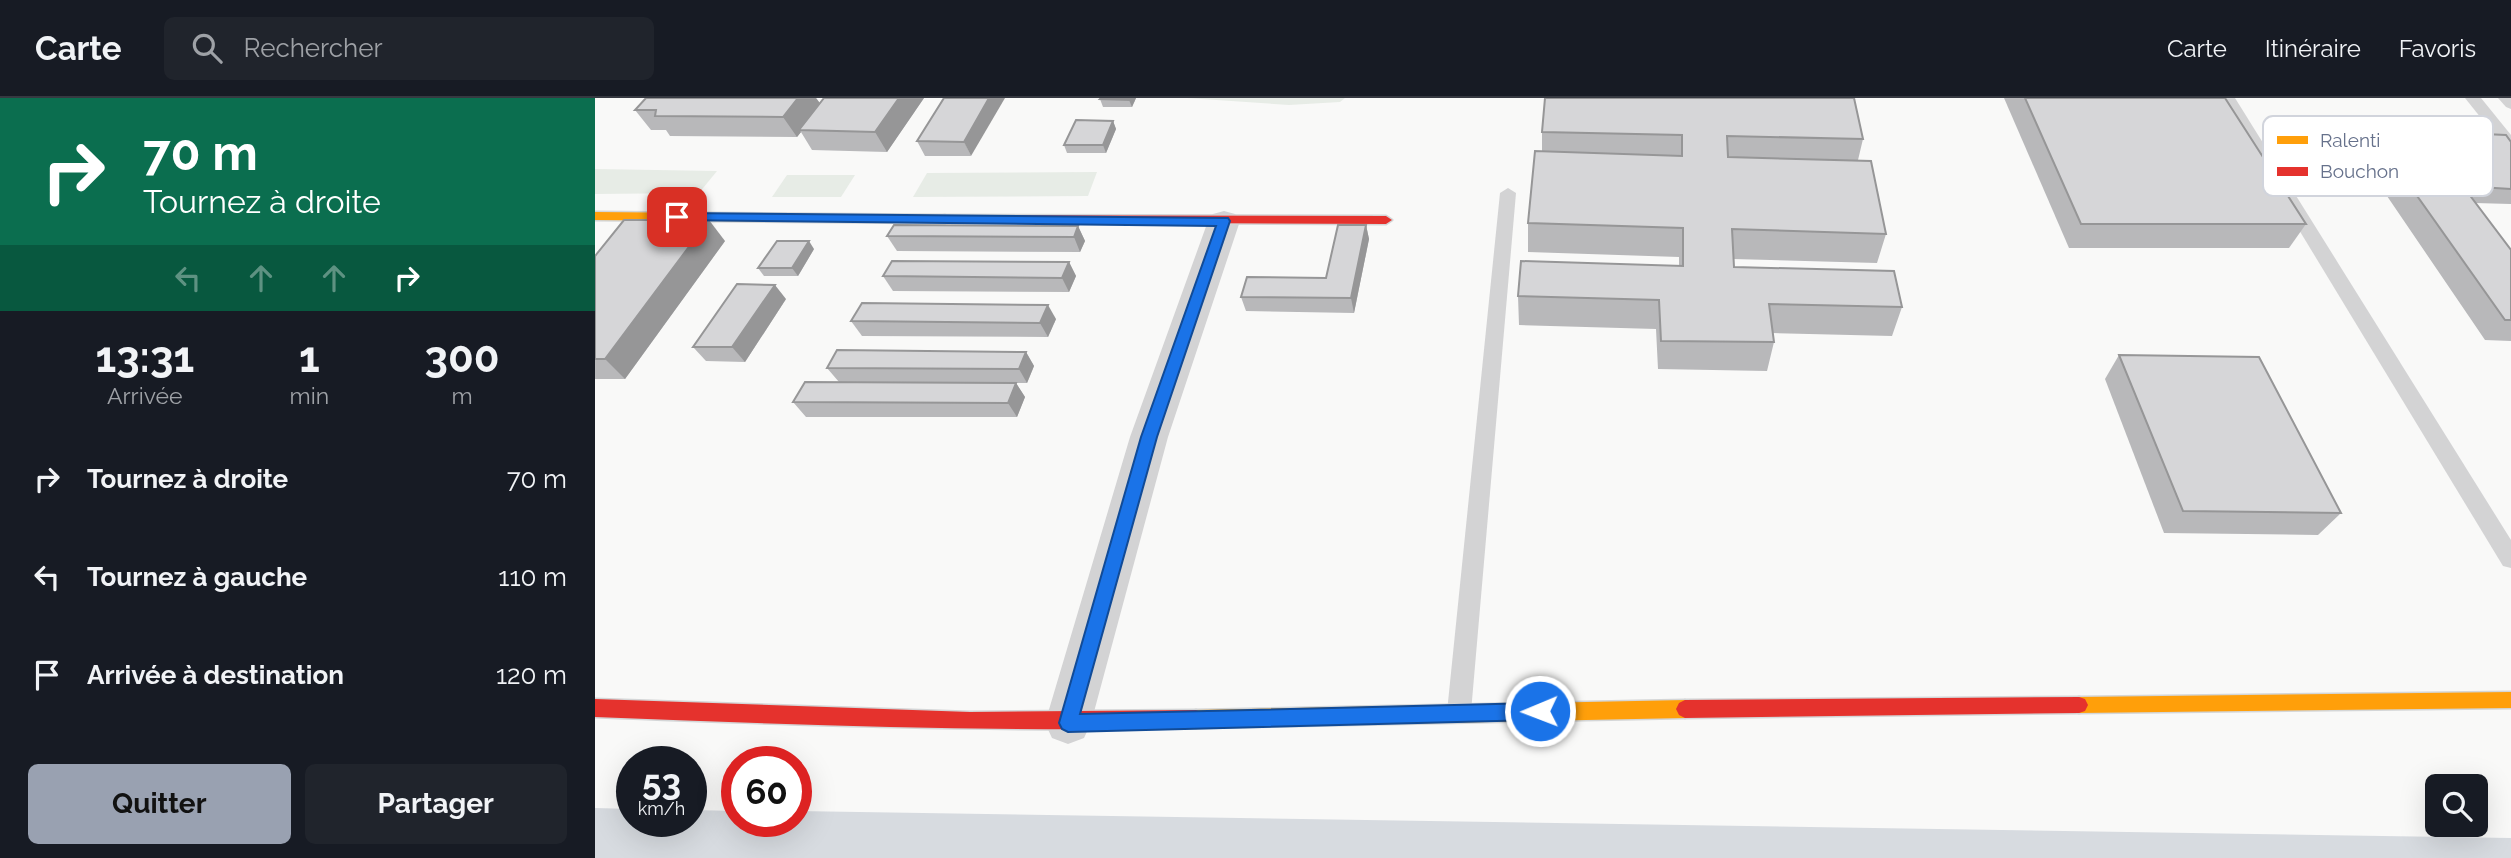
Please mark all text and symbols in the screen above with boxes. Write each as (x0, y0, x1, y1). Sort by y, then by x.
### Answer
search box (164, 17, 654, 80)
text: Carte (35, 29, 122, 68)
icon: search (188, 29, 226, 67)
text: Rechercher (244, 33, 383, 63)
text: Carte (2167, 34, 2227, 63)
text: Itinéraire (2265, 34, 2361, 63)
text: Favoris (2399, 34, 2476, 63)
legend (2263, 116, 2493, 196)
text: 70 m (143, 124, 258, 181)
icon: right (28, 126, 119, 217)
text: Ralenti (2320, 129, 2380, 151)
text: Bouchon (2320, 160, 2399, 182)
text: Tournez à droite (143, 183, 381, 220)
pin (647, 187, 707, 247)
icon: arrive (658, 198, 696, 236)
icon: left (169, 259, 207, 297)
icon: ahead (242, 259, 280, 297)
icon: ahead (315, 259, 353, 297)
icon: right (388, 259, 426, 297)
text: 13:31 (95, 333, 194, 382)
text: 1 (299, 333, 320, 382)
text: 300 (425, 333, 500, 382)
text: Arrivée (107, 382, 183, 409)
text: min (290, 382, 329, 409)
text: m (451, 382, 473, 409)
icon: right (28, 460, 66, 498)
text: Tournez à droite (87, 464, 288, 494)
text: 70 m (507, 464, 567, 494)
icon: left (28, 558, 66, 596)
text: Tournez à gauche (87, 562, 307, 592)
text: 110 m (498, 562, 567, 592)
icon: arrive (28, 656, 66, 694)
text: Arrivée à destination (87, 660, 344, 690)
text: 120 m (496, 660, 567, 690)
position arrow (1503, 674, 1577, 748)
speed limit sign: 60 (721, 746, 812, 837)
text: 53 (642, 762, 681, 803)
button: Quitter (28, 764, 291, 844)
button: Partager (305, 764, 567, 844)
map controls (2425, 774, 2488, 837)
button: search (2425, 774, 2488, 837)
text: km/h (638, 798, 685, 819)

